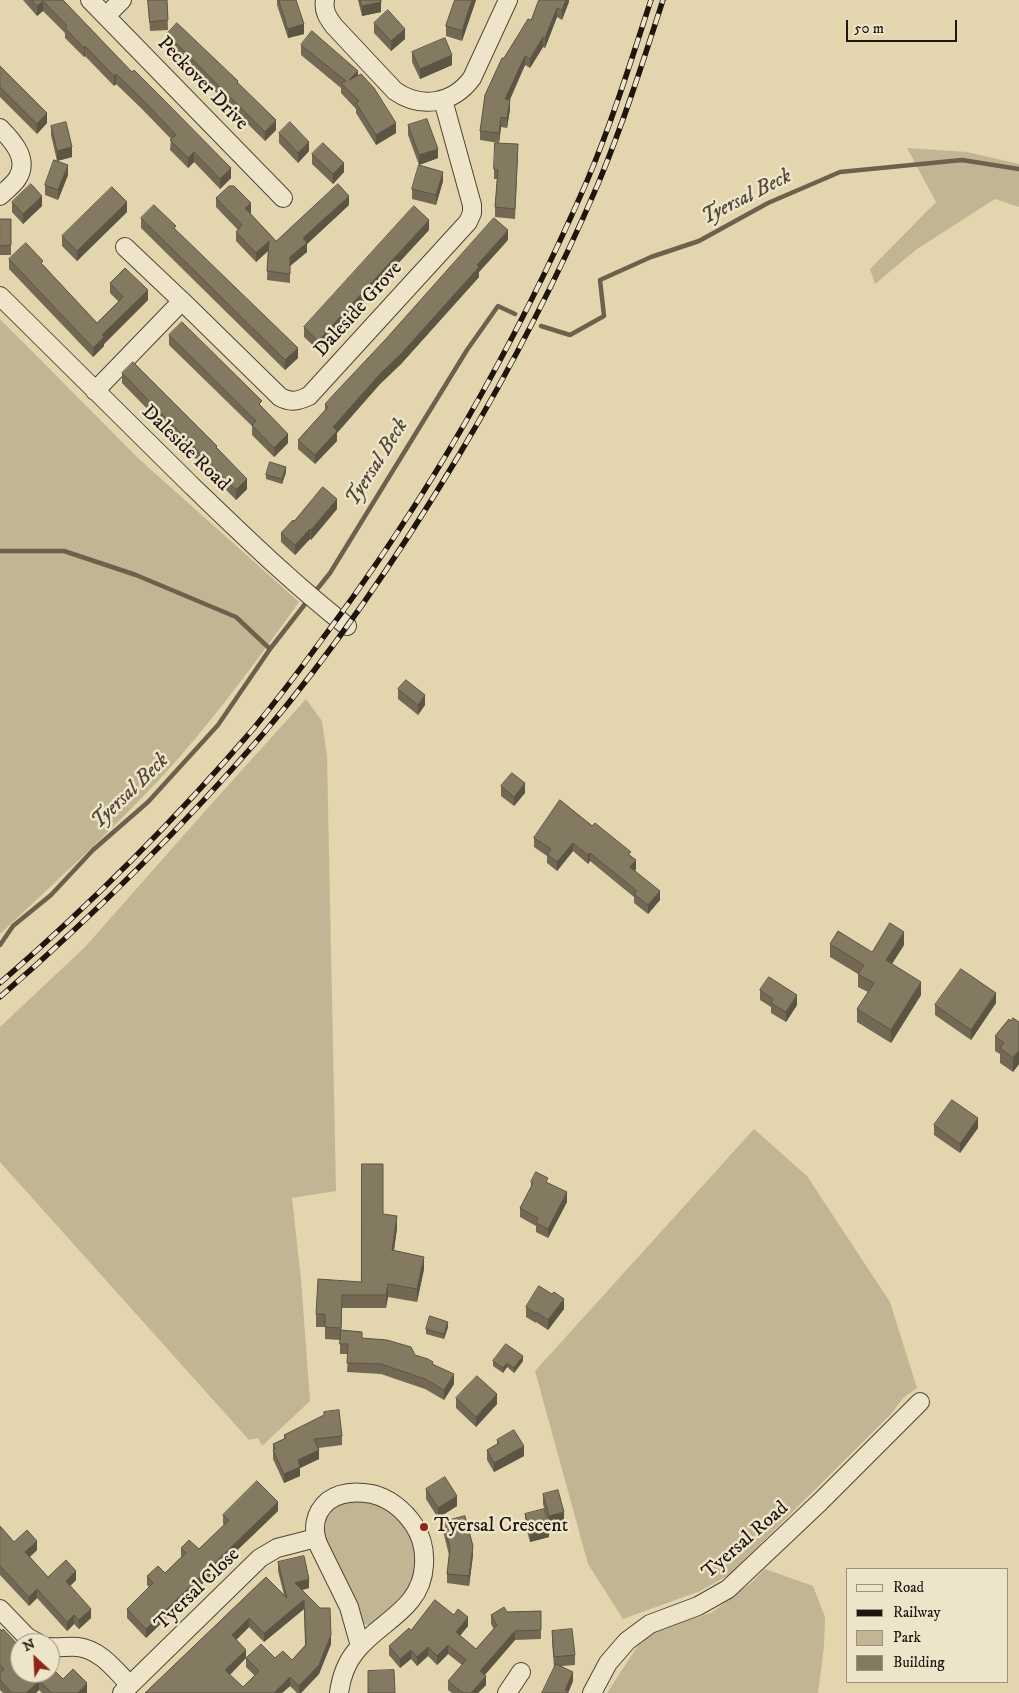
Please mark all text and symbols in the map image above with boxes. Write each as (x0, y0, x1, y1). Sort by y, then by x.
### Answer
scale bar (849, 10, 960, 42)
text: 50 m (854, 19, 884, 38)
street label: Peckover Drive (151, 32, 253, 136)
water label: Tyersal Beck (698, 165, 796, 231)
street label: Daleside Grove (310, 257, 408, 363)
street label: Daleside Road (136, 401, 234, 497)
water label: Tyersal Beck (341, 415, 415, 511)
water label: Tyersal Beck (87, 749, 175, 835)
street label: Tyersal Road (698, 1497, 794, 1585)
place label: Tyersal Crescent (434, 1515, 568, 1539)
marker: Tyersal Crescent (418, 1521, 430, 1533)
street label: Tyersal Close (151, 1544, 245, 1636)
legend (846, 1568, 1009, 1683)
text: Road (893, 1578, 924, 1597)
text: Railway (893, 1603, 941, 1622)
text: Park (893, 1628, 921, 1647)
north arrow (10, 1633, 60, 1683)
text: N (20, 1635, 38, 1656)
text: Building (893, 1653, 945, 1672)

